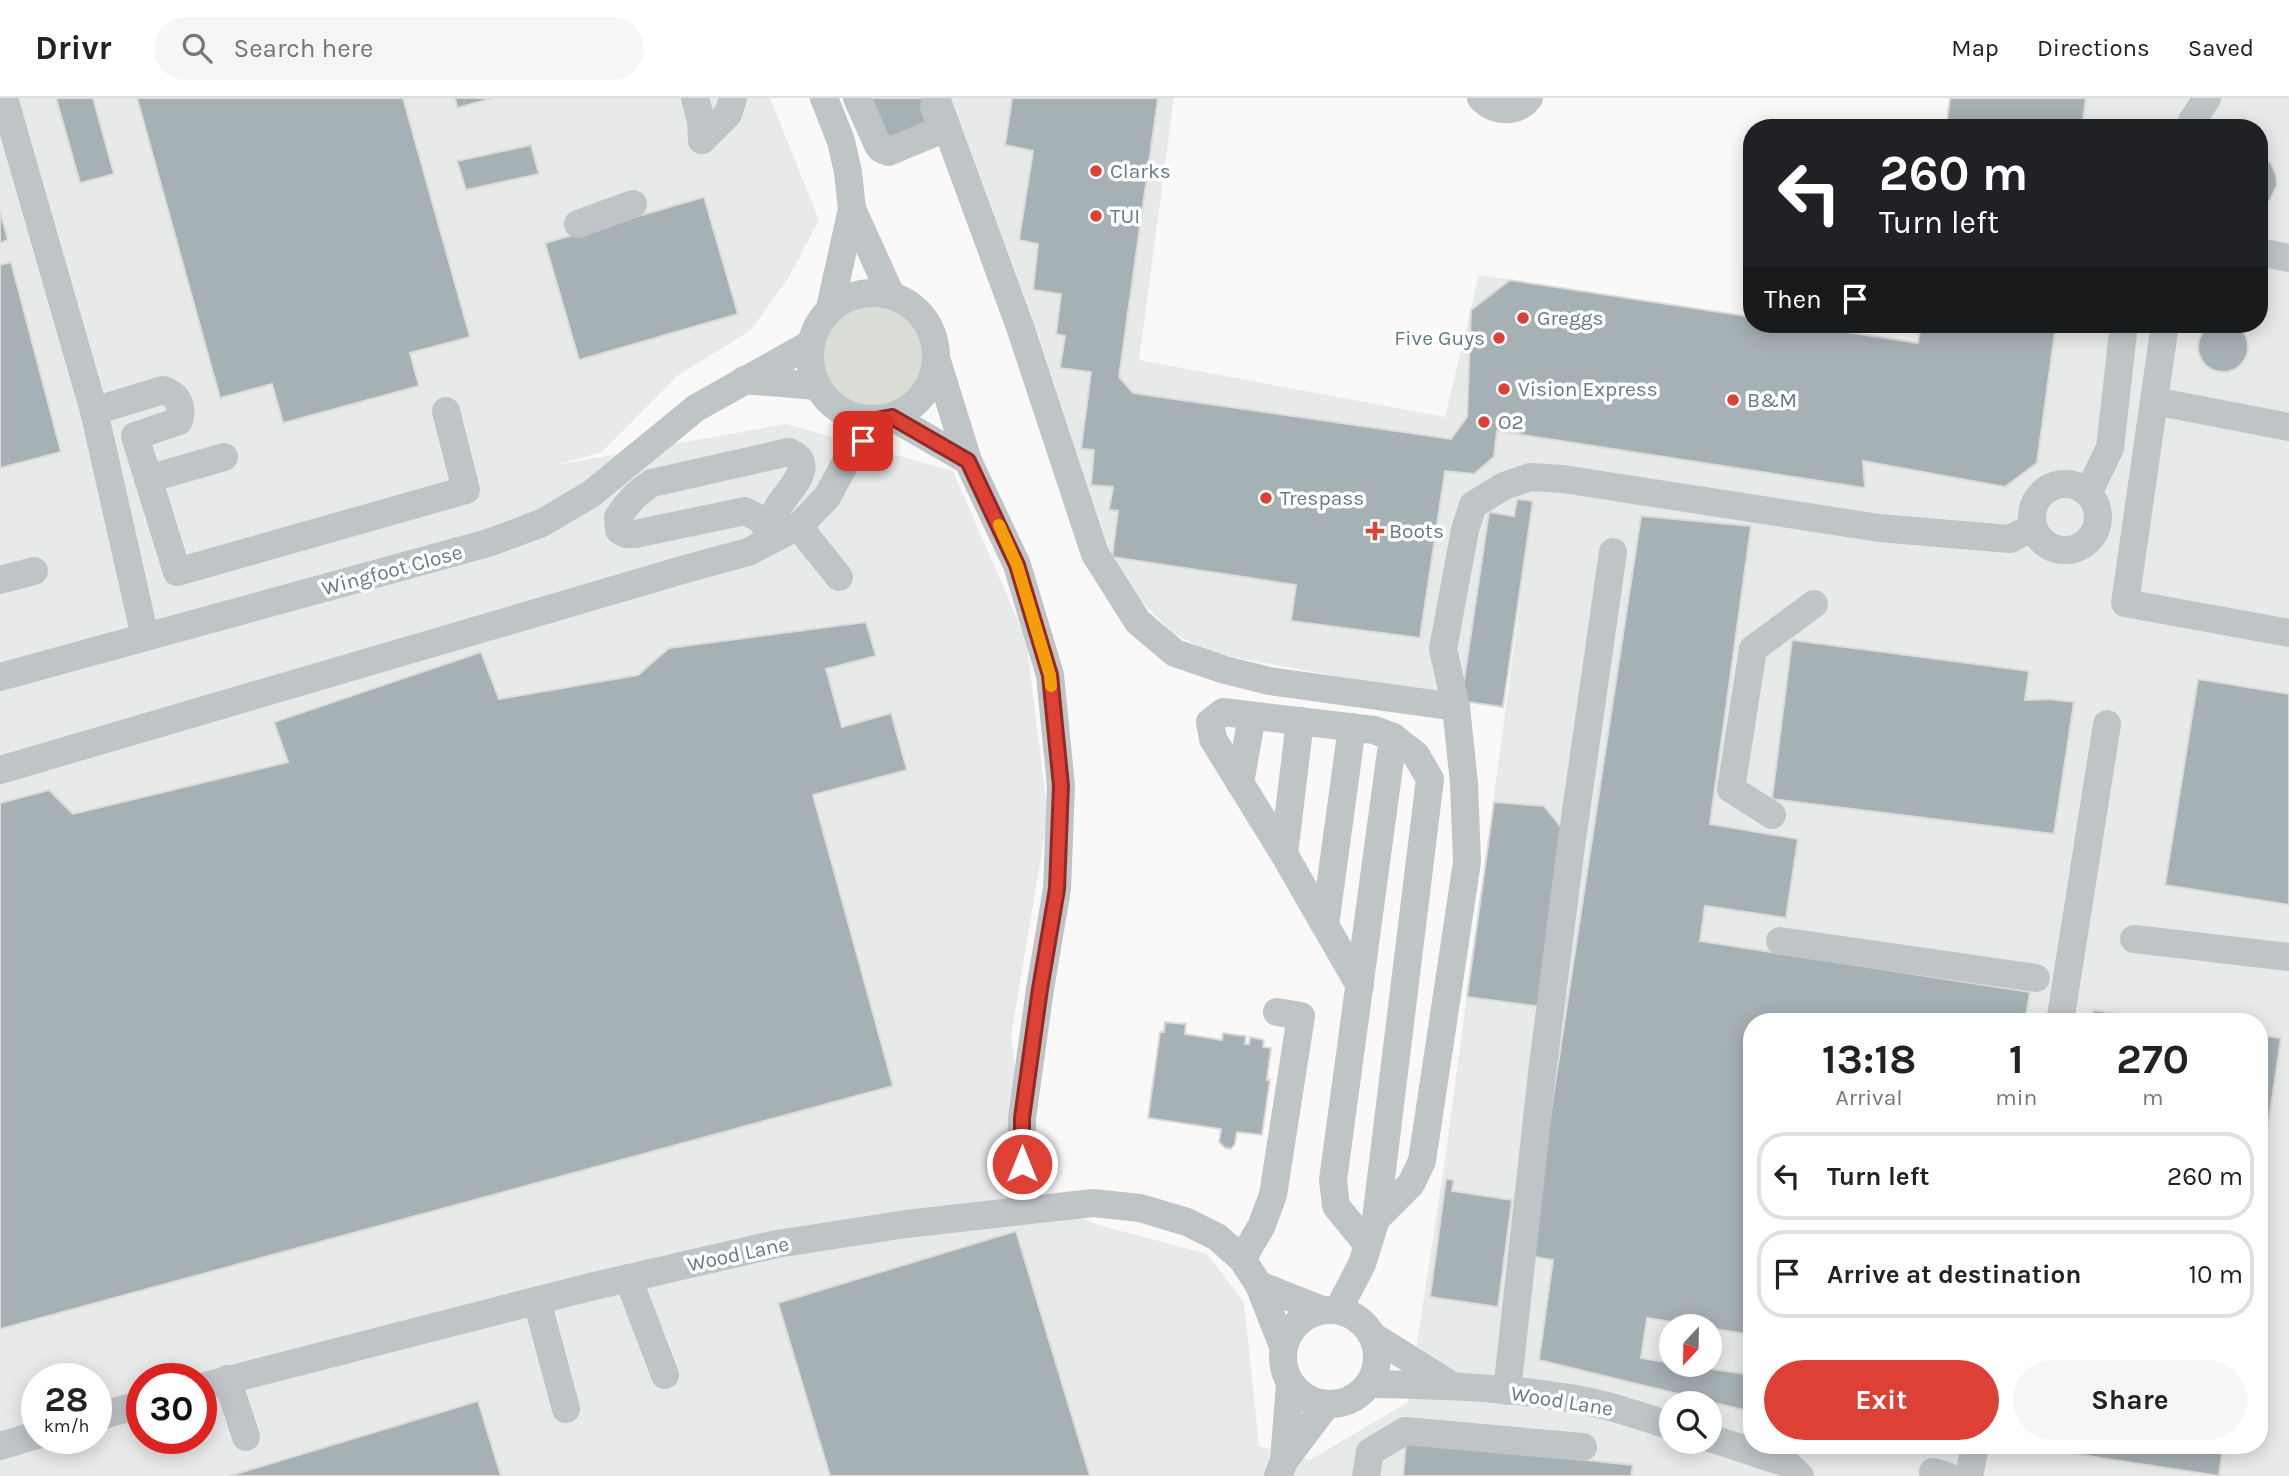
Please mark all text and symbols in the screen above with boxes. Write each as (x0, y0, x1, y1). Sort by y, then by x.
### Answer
search box (154, 17, 644, 80)
text: Drivr (35, 29, 112, 67)
icon: search (178, 29, 216, 67)
text: Search here (234, 33, 373, 64)
text: Map (1951, 34, 1999, 62)
text: Directions (2037, 34, 2150, 62)
text: Saved (2188, 34, 2254, 62)
text: 260 m (1879, 145, 2028, 202)
icon: left (1764, 147, 1855, 238)
place label: Clarks (1110, 159, 1171, 183)
marker: Clarks (1088, 163, 1104, 179)
place label: TUI (1110, 204, 1140, 228)
text: Turn left (1879, 204, 1999, 241)
marker: TUI (1088, 208, 1104, 224)
icon: arrive (1836, 280, 1874, 318)
text: Then (1764, 284, 1822, 315)
place label: Greggs (1537, 306, 1604, 330)
marker: Greggs (1515, 310, 1531, 326)
place label: Five Guys (1394, 326, 1485, 350)
marker: Five Guys (1491, 330, 1507, 346)
place label: Vision Express (1518, 377, 1658, 401)
marker: Vision Express (1496, 381, 1512, 397)
place label: B&M (1747, 388, 1797, 412)
marker: B&M (1725, 392, 1741, 408)
place label: O2 (1498, 410, 1524, 434)
pin (833, 411, 893, 471)
marker: O2 (1476, 414, 1492, 430)
icon: arrive (844, 422, 882, 460)
place label: Trespass (1280, 486, 1364, 510)
marker: Trespass (1258, 490, 1274, 506)
place label: Boots (1389, 519, 1444, 543)
marker: Boots (1367, 523, 1383, 539)
street label: Wingfoot Close (319, 540, 465, 600)
text: 13:18 (1822, 1034, 1916, 1084)
text: 1 (2009, 1034, 2024, 1084)
text: 270 (2116, 1034, 2189, 1084)
text: Arrival (1835, 1084, 1903, 1111)
text: min (1995, 1084, 2037, 1111)
text: m (2142, 1084, 2164, 1111)
position arrow (985, 1127, 1059, 1201)
icon: left (1768, 1157, 1806, 1195)
text: Turn left (1827, 1161, 1929, 1192)
text: 260 m (2167, 1161, 2243, 1192)
street label: Wood Lane (685, 1232, 791, 1276)
icon: arrive (1768, 1255, 1806, 1293)
text: Arrive at destination (1827, 1259, 2081, 1290)
text: 10 m (2188, 1259, 2243, 1290)
north arrow (1659, 1314, 1722, 1377)
map controls (1659, 1314, 1722, 1454)
button: Exit (1764, 1360, 1999, 1440)
button: Share (2013, 1360, 2247, 1440)
speed limit sign: 30 (126, 1363, 217, 1454)
text: 28 (45, 1379, 88, 1420)
street label: Wood Lane (1509, 1381, 1615, 1421)
button: search (1659, 1391, 1722, 1454)
text: km/h (44, 1415, 89, 1437)

